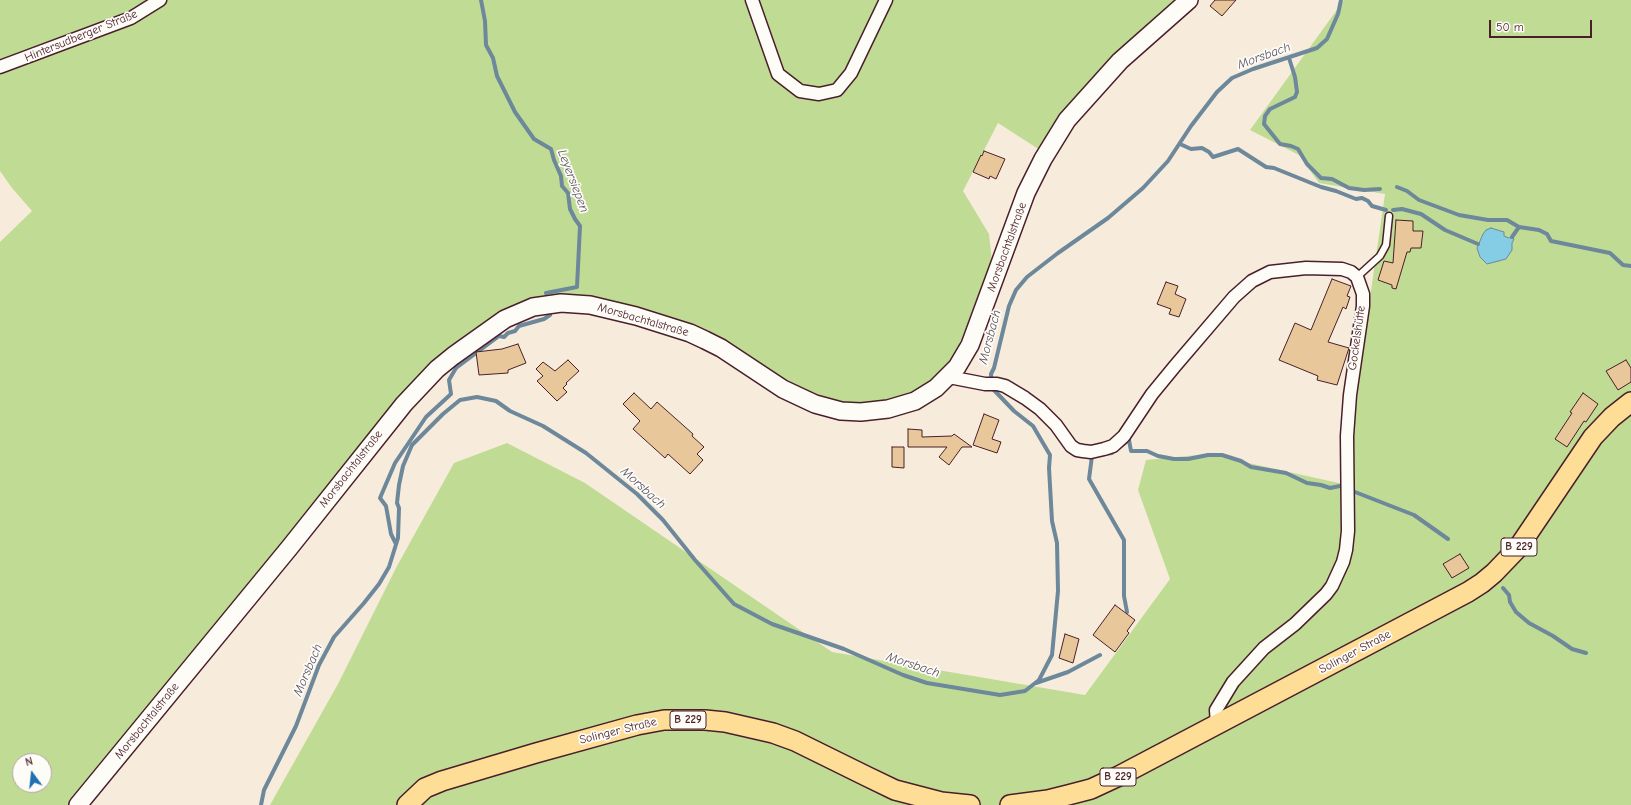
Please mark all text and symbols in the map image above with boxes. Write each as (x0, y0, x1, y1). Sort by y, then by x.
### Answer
street label: Hintersudberger Straße (22, 7, 140, 65)
scale bar (1491, 12, 1594, 38)
text: 50 m (1496, 20, 1524, 34)
water label: Morsbach (1235, 39, 1293, 73)
water label: Leyersiepen (554, 147, 592, 215)
street label: Morsbachtalstraße (984, 200, 1030, 294)
street label: Morsbachtalstraße (596, 300, 690, 340)
street label: Gockelshütte (1345, 305, 1369, 371)
water label: Morsbach (975, 308, 1005, 366)
street label: Morsbachtalstraße (316, 427, 386, 511)
water label: Morsbach (617, 464, 669, 512)
road number: B 229 (1501, 538, 1537, 556)
street label: Solinger Straße (1317, 627, 1393, 677)
water label: Morsbach (290, 641, 326, 699)
water label: Morsbach (884, 649, 942, 681)
street label: Morsbachtalstraße (112, 680, 182, 762)
road number: B 229 (670, 711, 706, 729)
street label: Solinger Straße (578, 714, 658, 748)
north arrow (12, 753, 52, 793)
text: N (24, 755, 34, 769)
road number: B 229 (1100, 768, 1136, 786)

